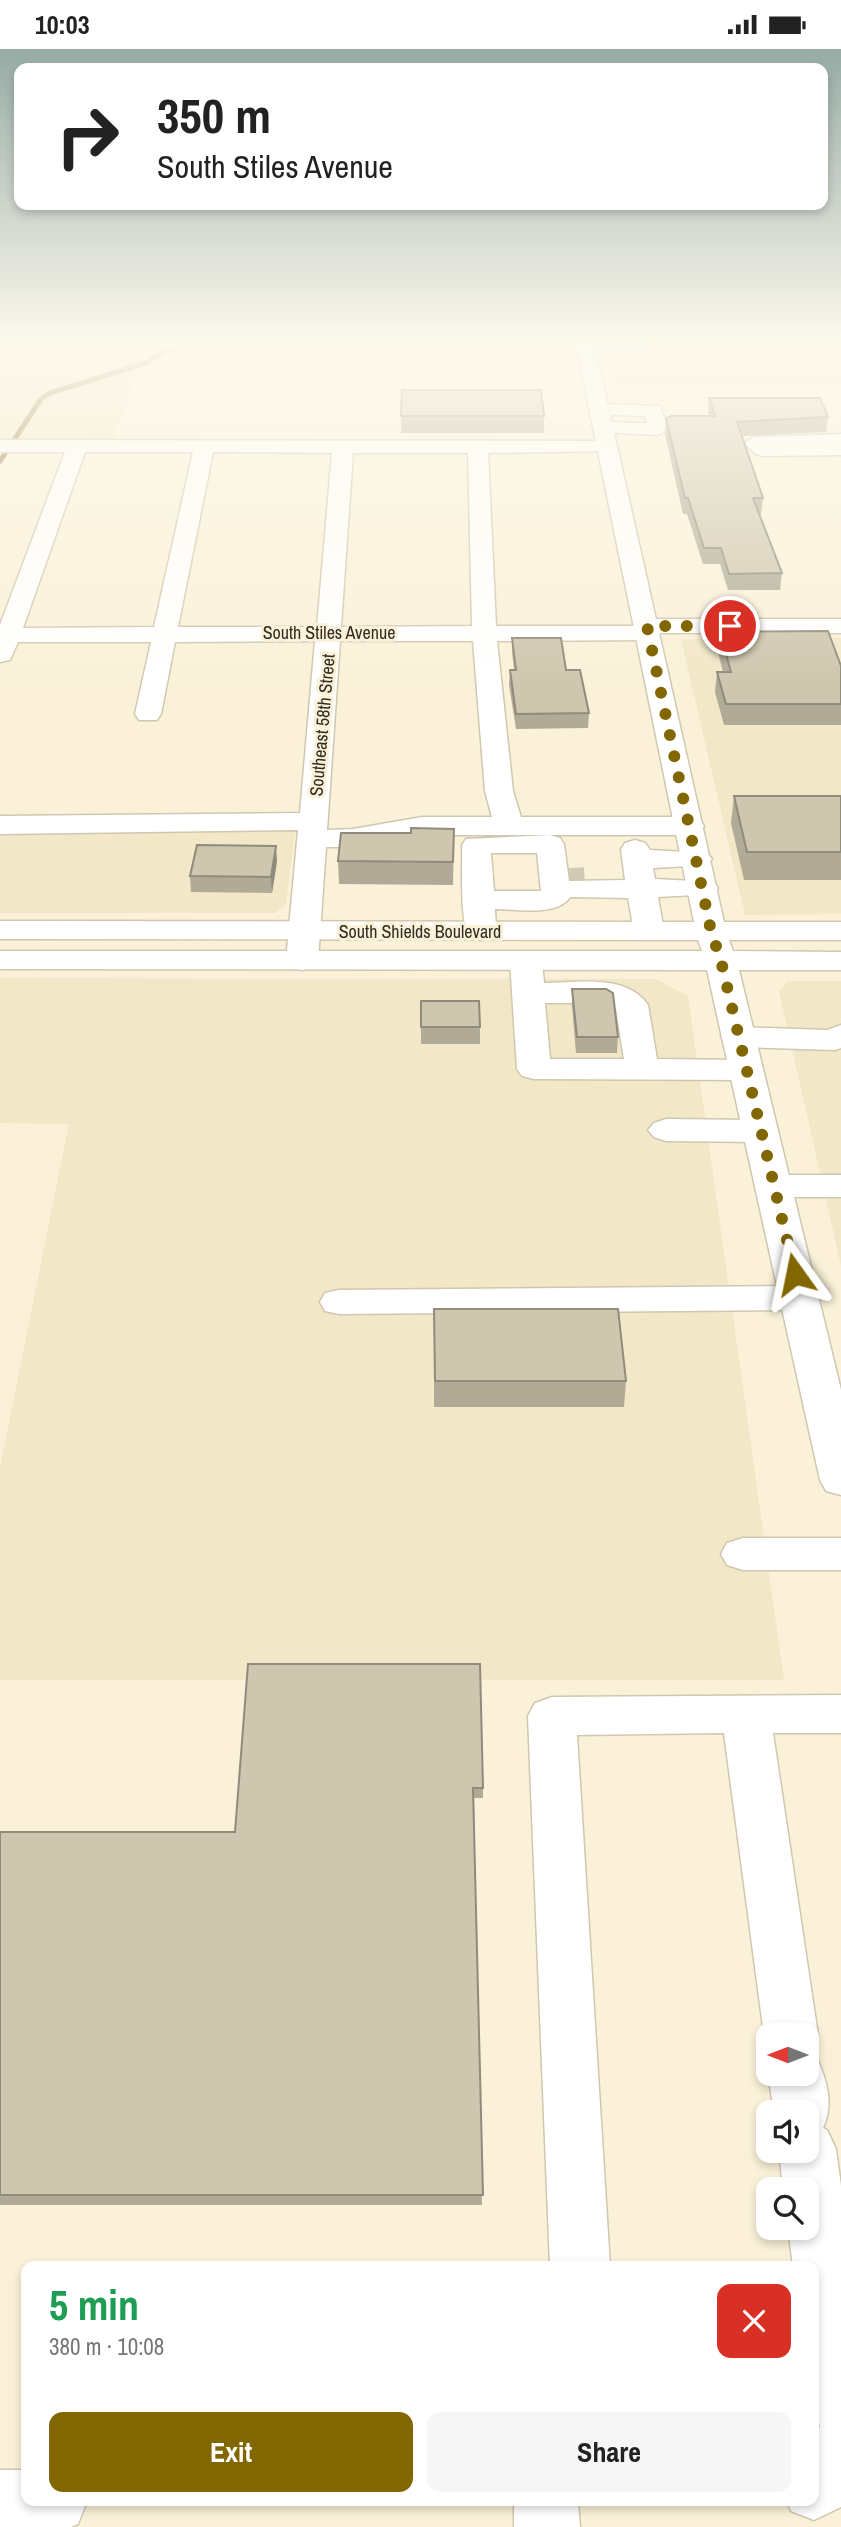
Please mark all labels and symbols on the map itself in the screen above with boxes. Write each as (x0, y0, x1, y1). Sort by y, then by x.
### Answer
pin (700, 596, 760, 656)
street label: South Stiles Avenue (263, 620, 395, 645)
street label: Southeast 58th Street (303, 653, 341, 797)
street label: South Shields Boulevard (339, 919, 501, 944)
position arrow (758, 1237, 832, 1311)
north arrow (756, 2023, 819, 2086)

